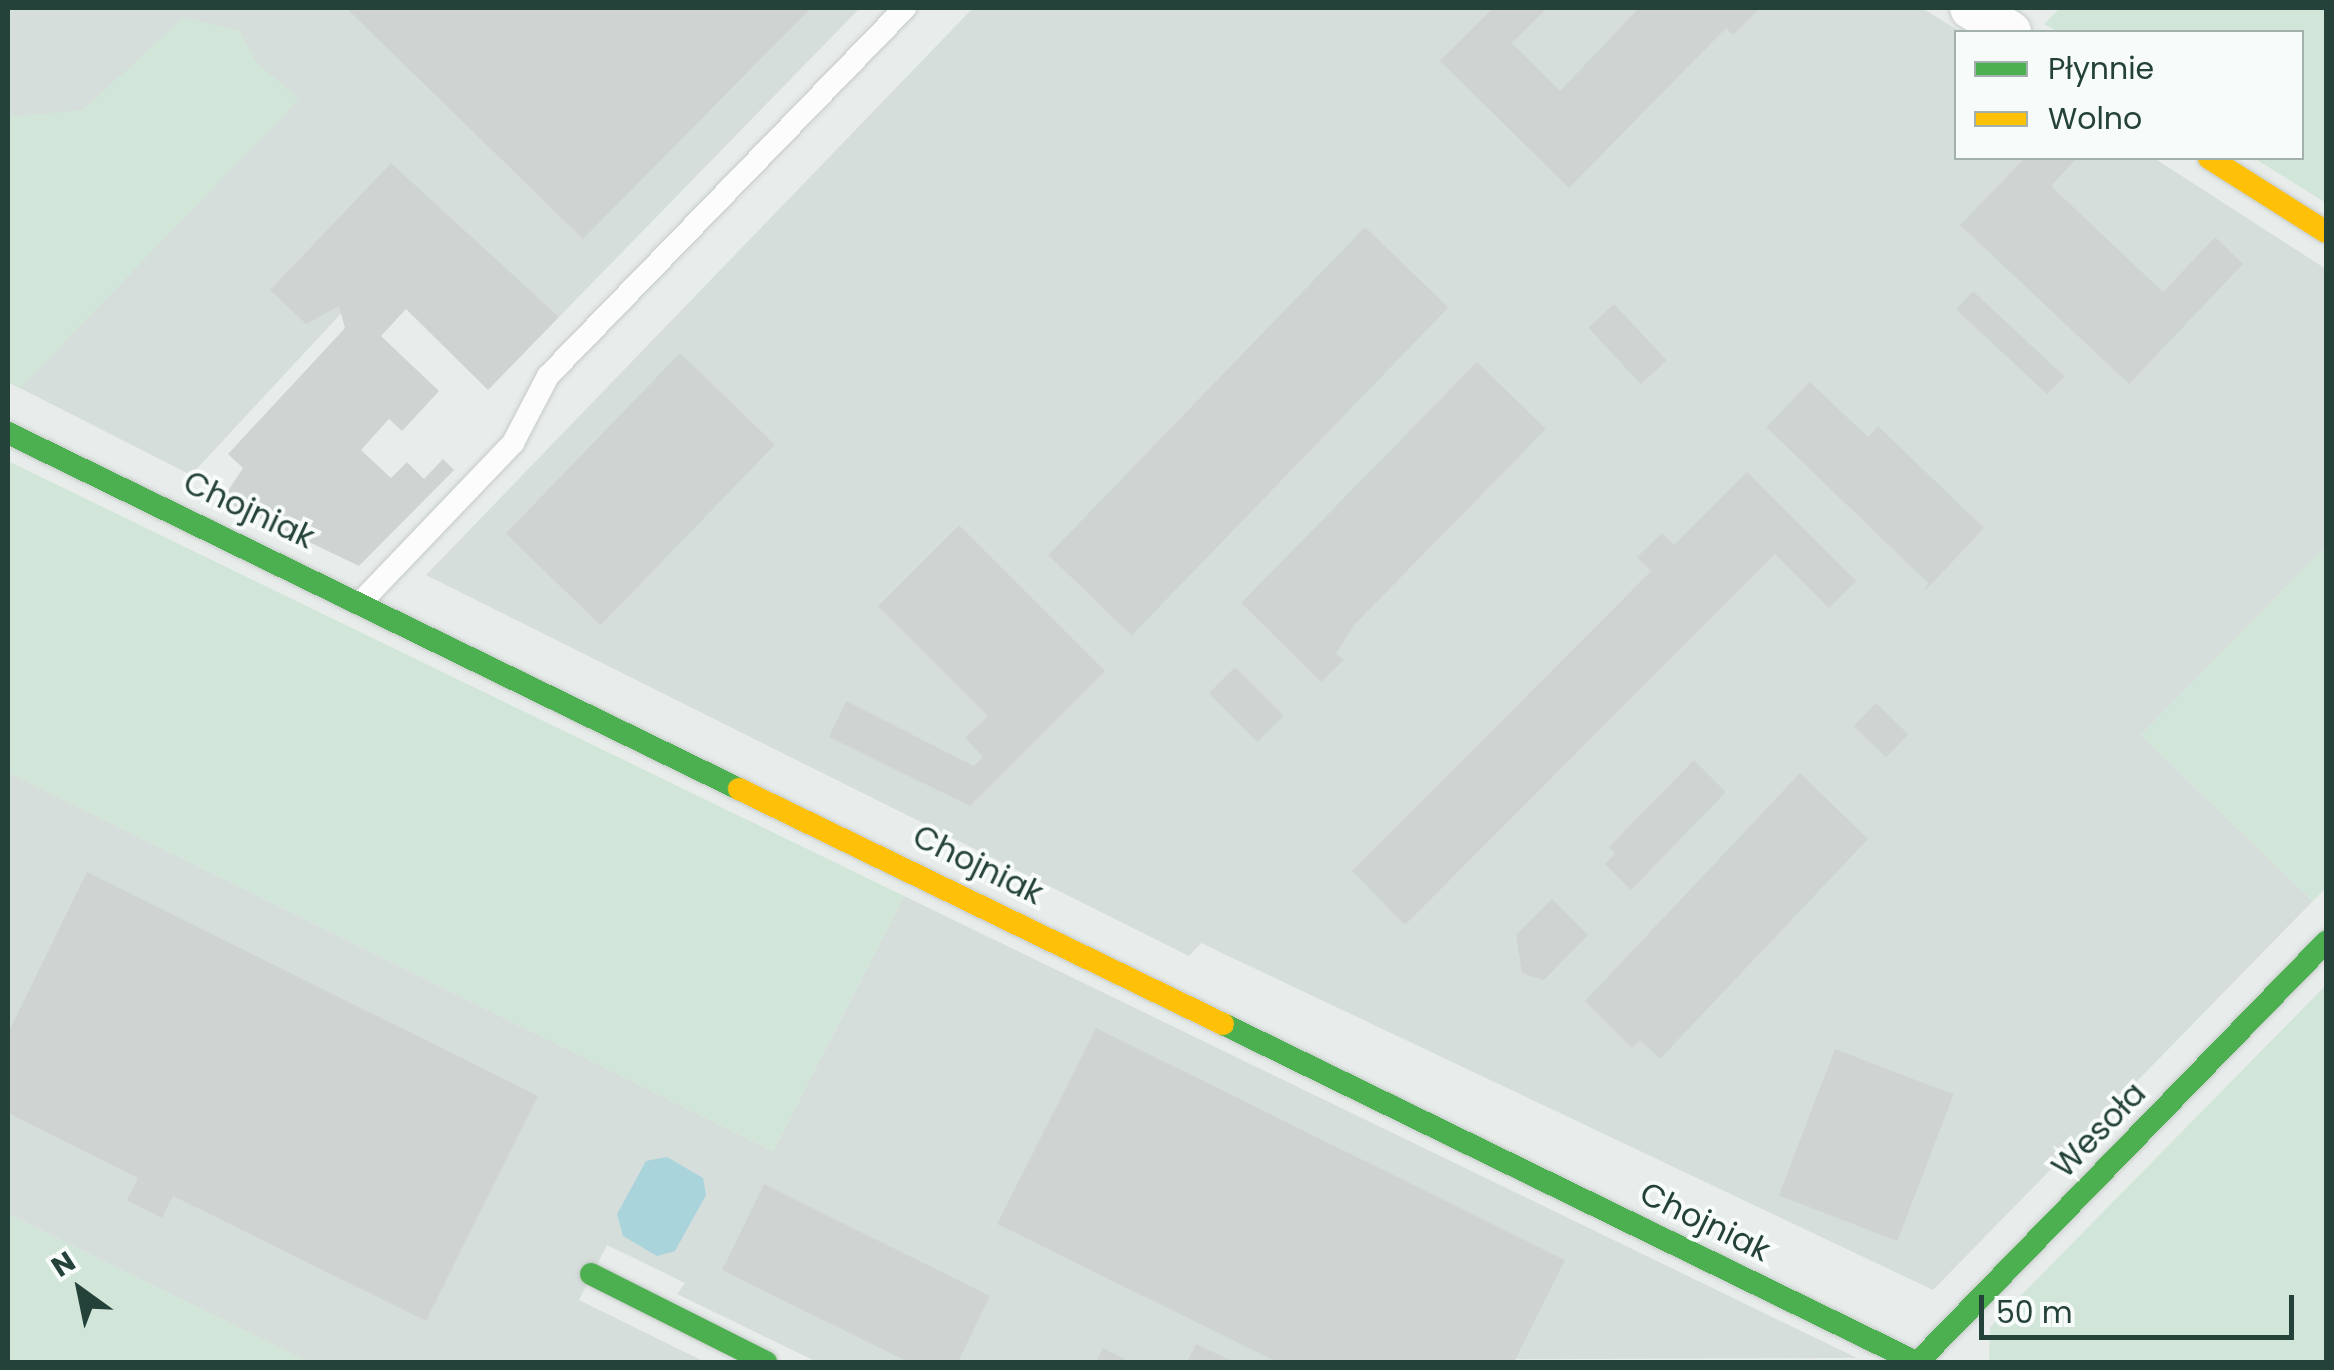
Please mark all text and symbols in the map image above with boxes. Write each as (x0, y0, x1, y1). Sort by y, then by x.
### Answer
legend (1954, 30, 2304, 160)
text: Płynnie (2048, 47, 2154, 90)
text: Wolno (2048, 97, 2142, 140)
street label: Chojniak (177, 463, 321, 557)
street label: Chojniak (907, 817, 1049, 913)
street label: Wesoła (2044, 1074, 2154, 1186)
street label: Chojniak (1634, 1174, 1776, 1270)
north arrow (30, 1240, 130, 1340)
text: N (44, 1242, 83, 1287)
scale bar (1984, 1275, 2299, 1337)
text: 50 m (1996, 1291, 2073, 1334)

